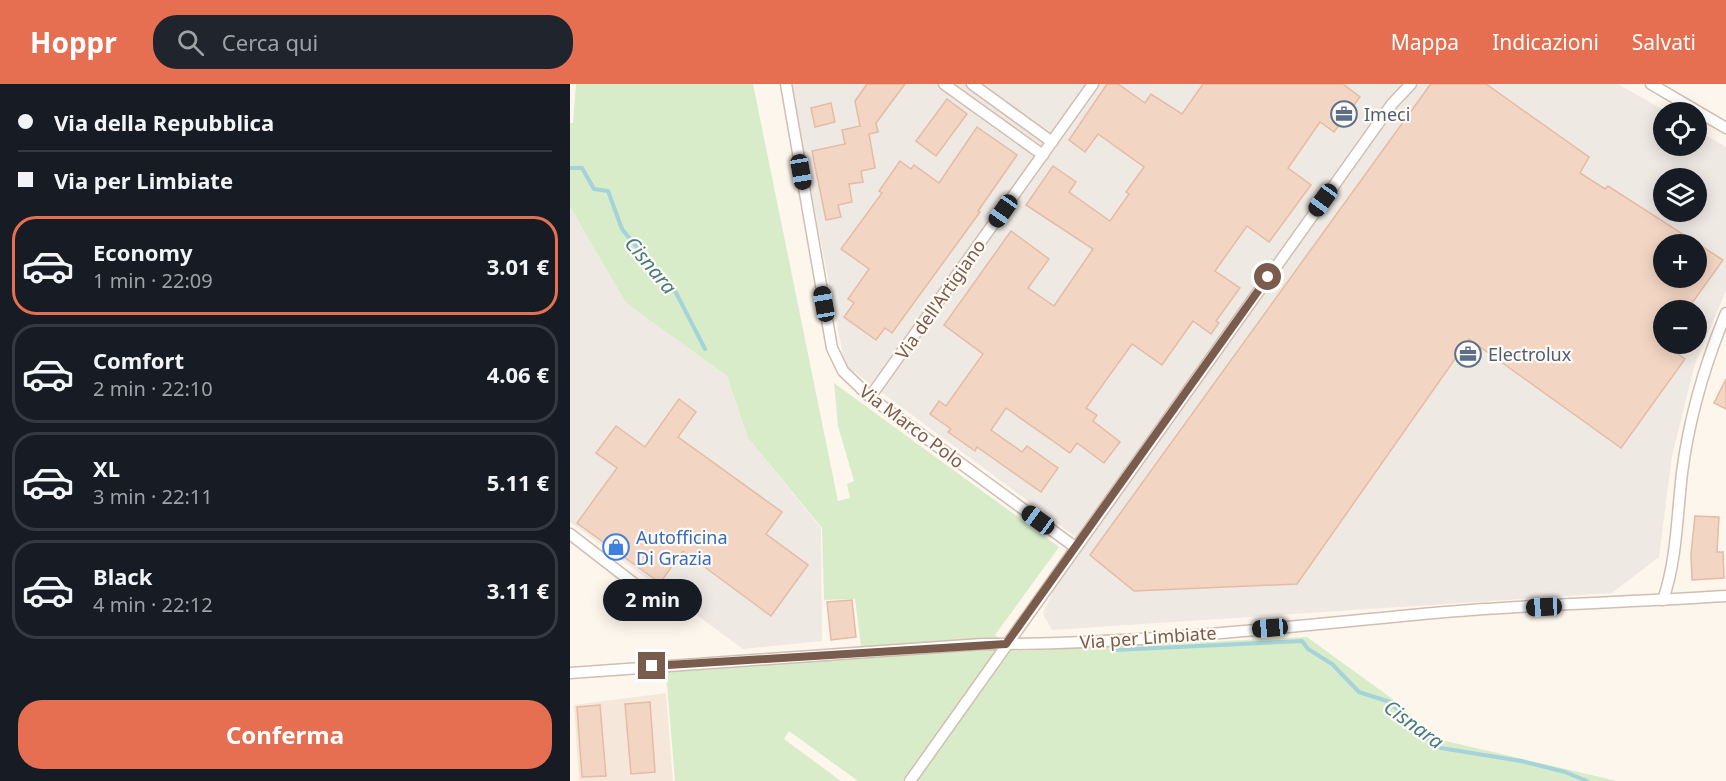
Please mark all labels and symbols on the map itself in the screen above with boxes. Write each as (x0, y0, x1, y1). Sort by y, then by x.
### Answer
office icon: Imeci (1329, 99, 1359, 129)
place label: Imeci (1364, 102, 1410, 126)
car (789, 153, 813, 191)
car (1305, 180, 1341, 220)
car (985, 191, 1021, 231)
water label: Cisnara (619, 231, 683, 299)
street label: Via dell'Artigiano (890, 234, 990, 364)
route start (1254, 263, 1281, 290)
car (812, 285, 836, 323)
office icon: Electrolux (1453, 339, 1483, 369)
place label: Electrolux (1488, 342, 1572, 366)
street label: Via Marco Polo (855, 379, 969, 473)
car (1018, 502, 1058, 538)
place label: Autofficina Di Grazia (636, 525, 728, 570)
shop icon: Autofficina Di Grazia (601, 532, 631, 562)
callout: 2 min (602, 579, 702, 621)
car (1526, 597, 1562, 617)
car (1251, 617, 1289, 639)
street label: Via per Limbiate (1079, 620, 1217, 654)
route end (638, 652, 665, 679)
water label: Cisnara (1379, 693, 1449, 755)

